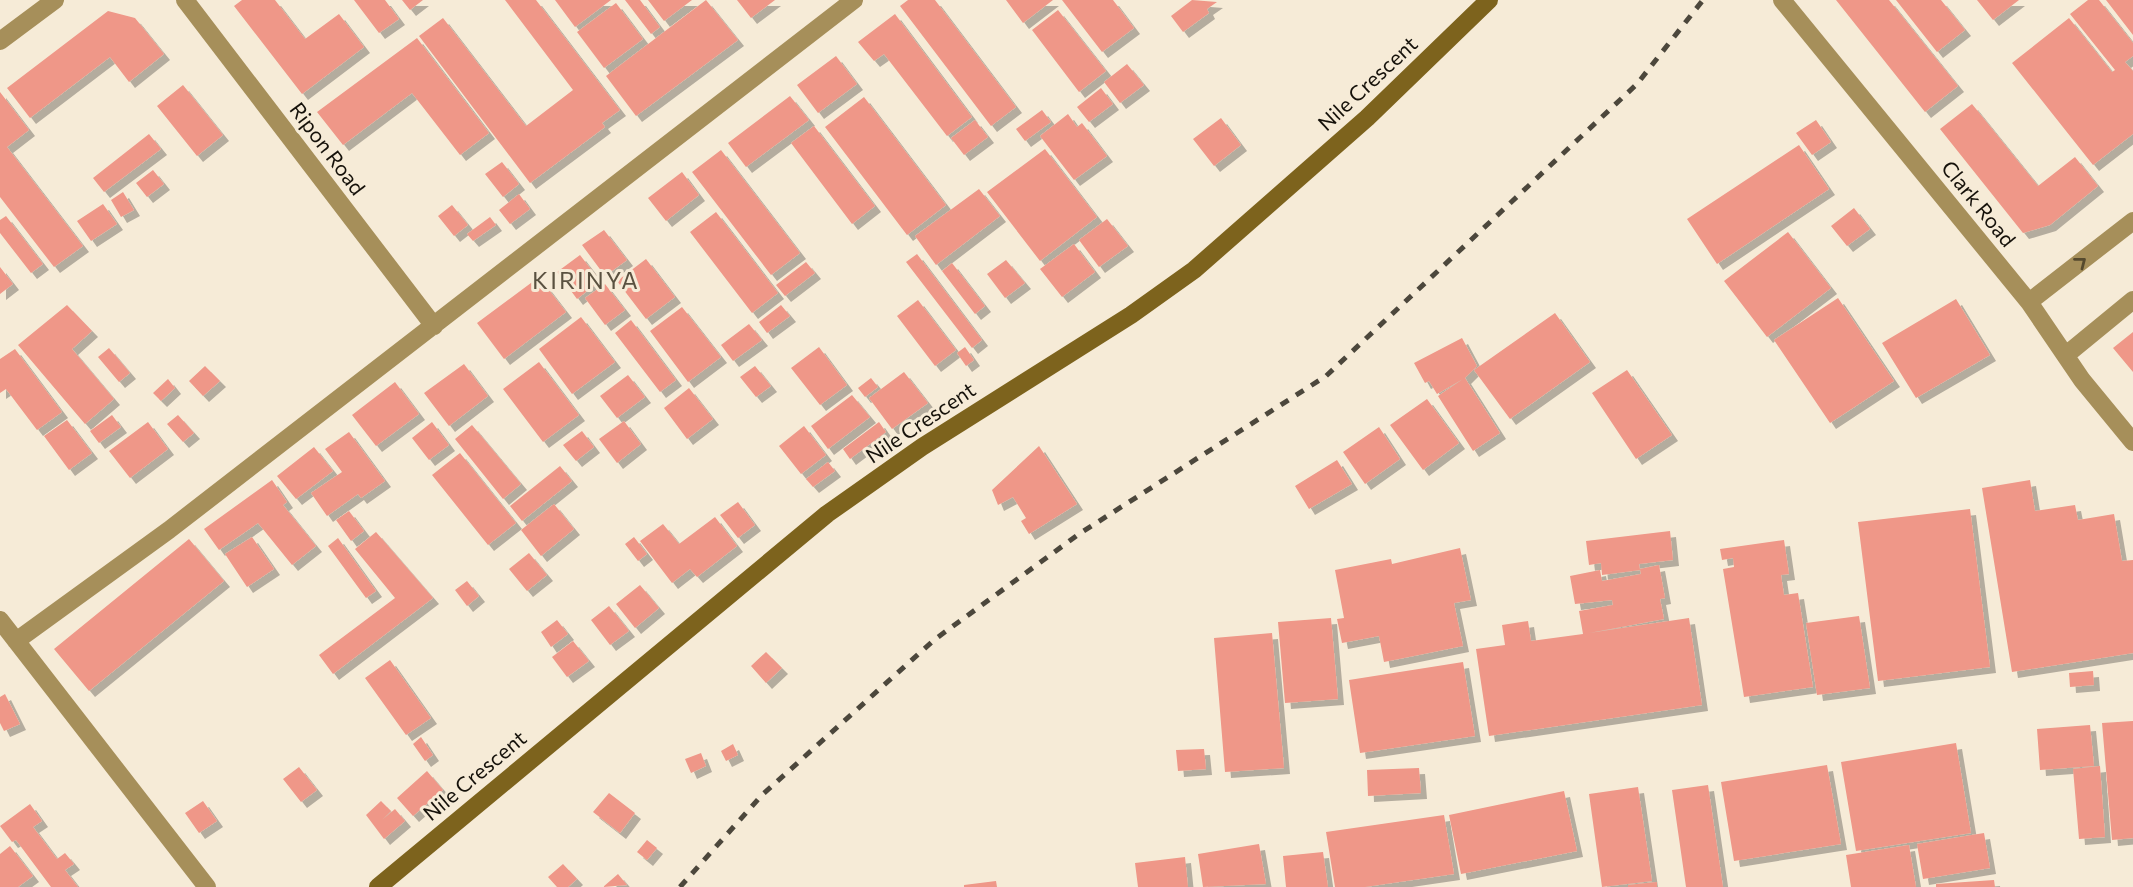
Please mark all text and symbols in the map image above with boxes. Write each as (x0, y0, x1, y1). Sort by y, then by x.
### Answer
street label: Nile Crescent (1312, 31, 1422, 135)
street label: Ripon Road (285, 97, 371, 199)
street label: Clark Road (1937, 155, 2021, 251)
one-way arrow (2074, 257, 2086, 270)
district label: KIRINYA (532, 265, 640, 294)
street label: Nile Crescent (861, 376, 980, 468)
street label: Nile Crescent (417, 725, 531, 825)

